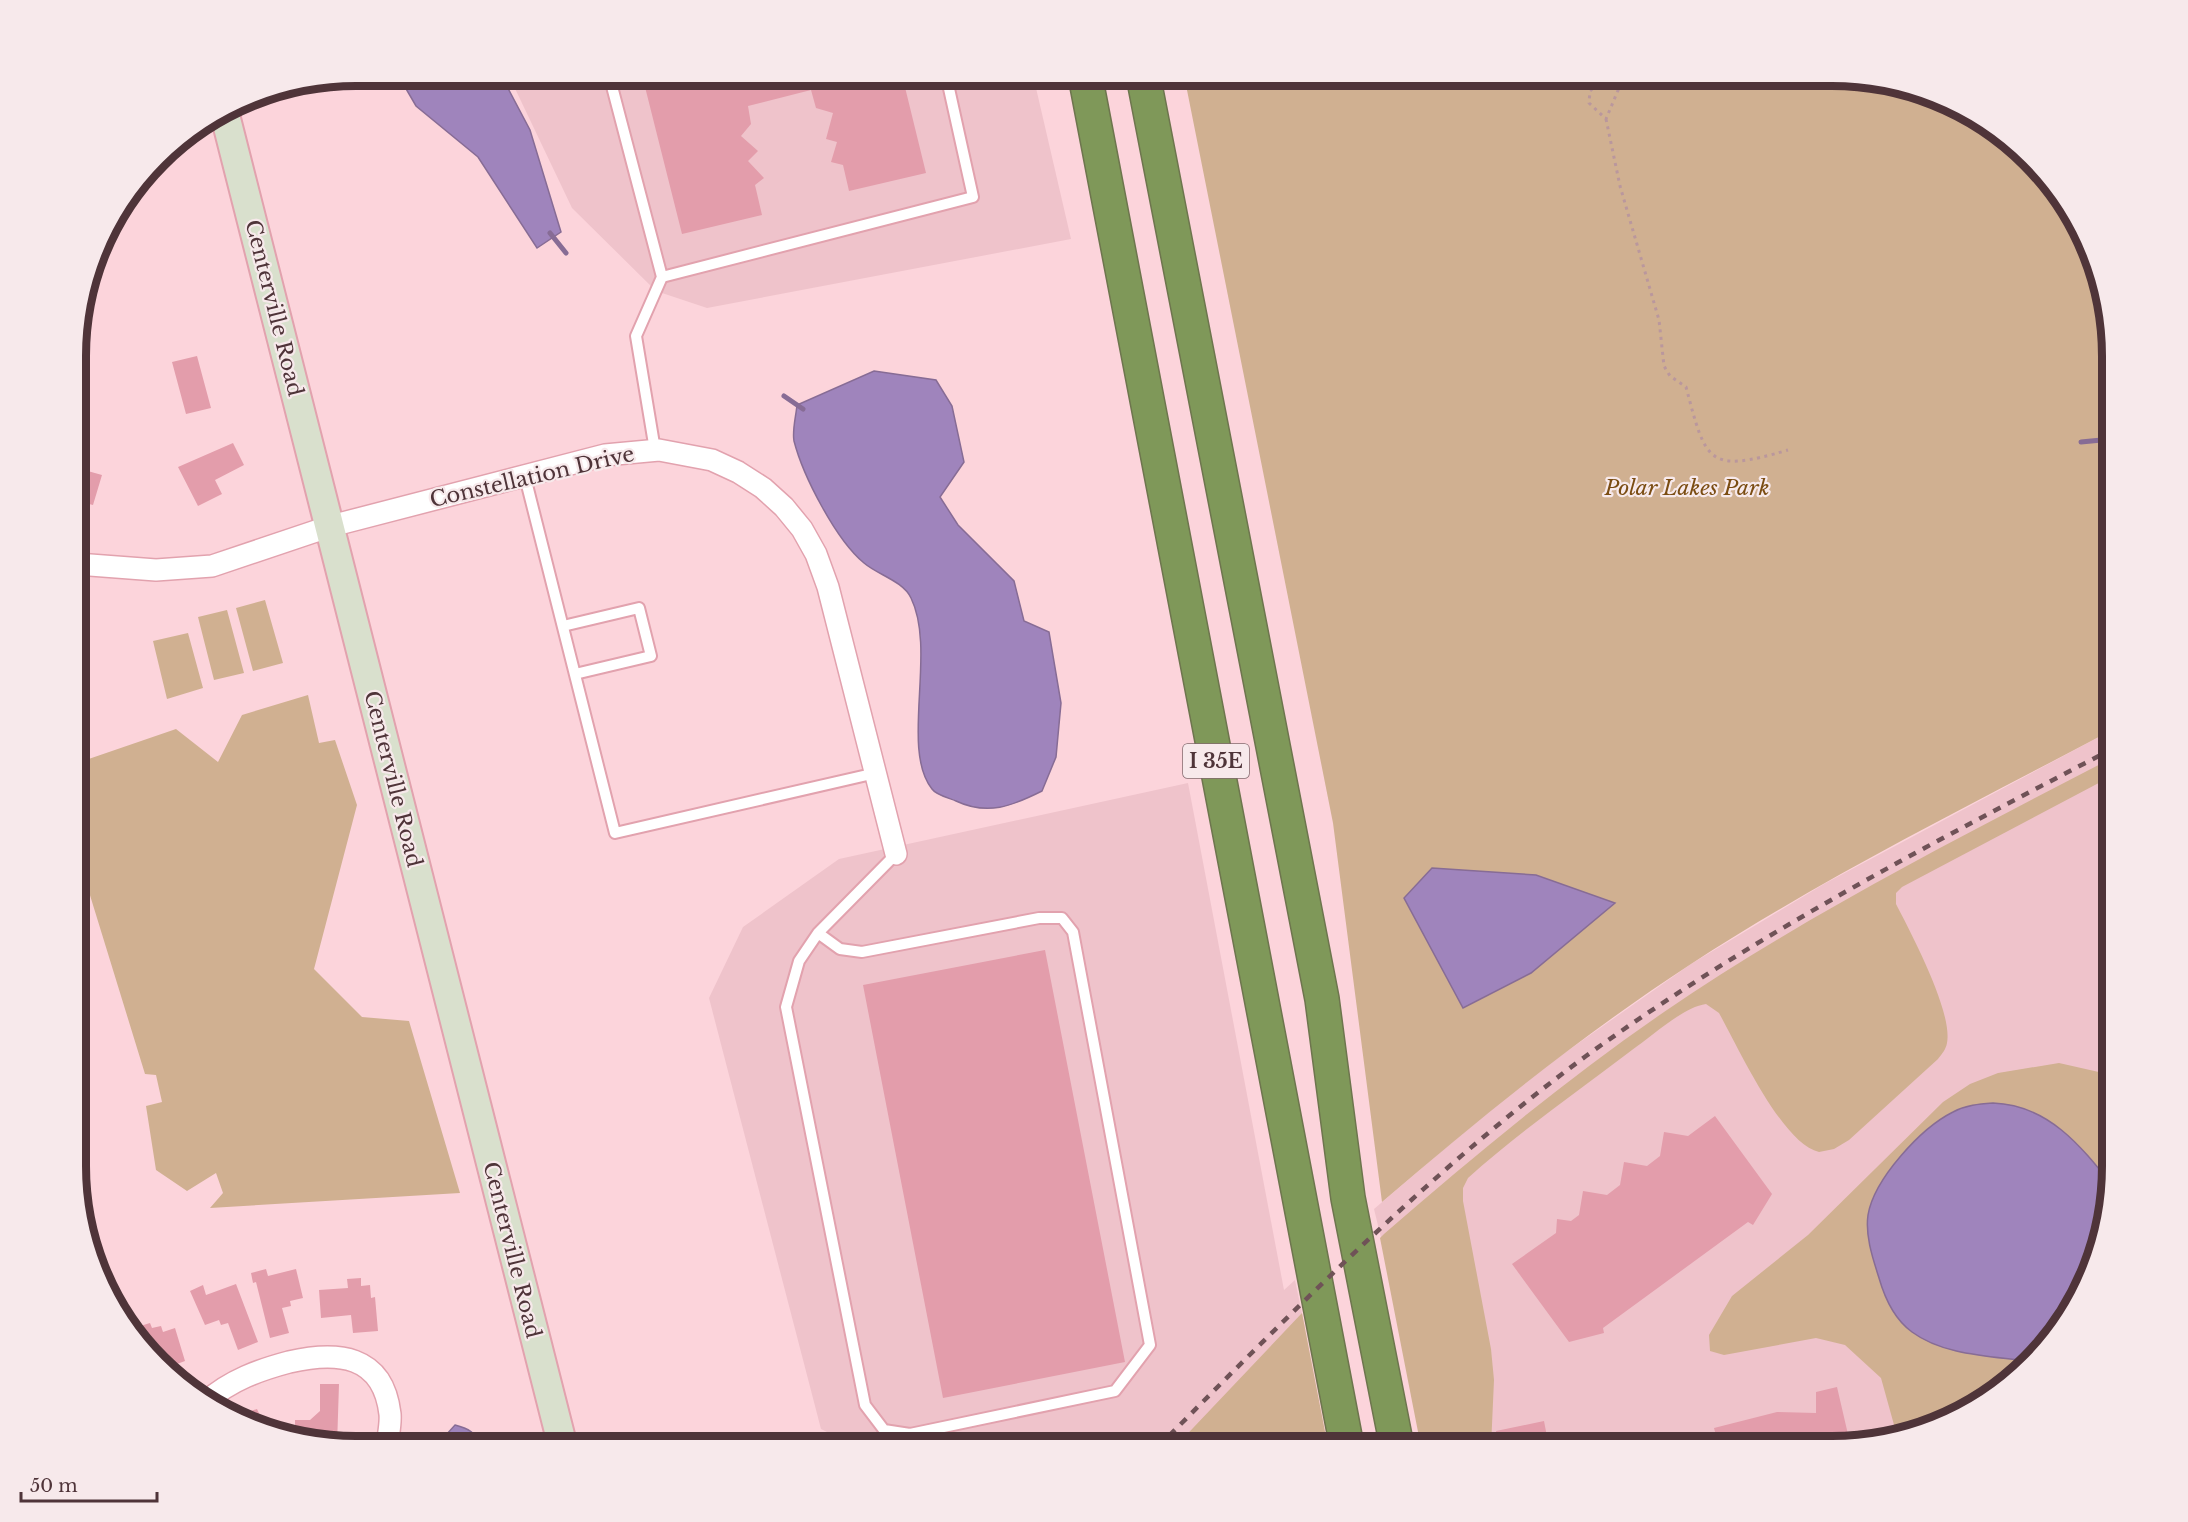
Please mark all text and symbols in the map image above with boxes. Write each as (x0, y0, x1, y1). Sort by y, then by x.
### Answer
street label: Centerville Road (240, 217, 308, 399)
street label: Constellation Drive (427, 441, 637, 513)
park label: Polar Lakes Park (1604, 475, 1769, 501)
street label: Centerville Road (359, 688, 427, 870)
road number: I 35E (1183, 744, 1249, 778)
street label: Centerville Road (478, 1159, 546, 1341)
scale bar (21, 1465, 158, 1503)
text: 50 m (30, 1475, 78, 1497)

